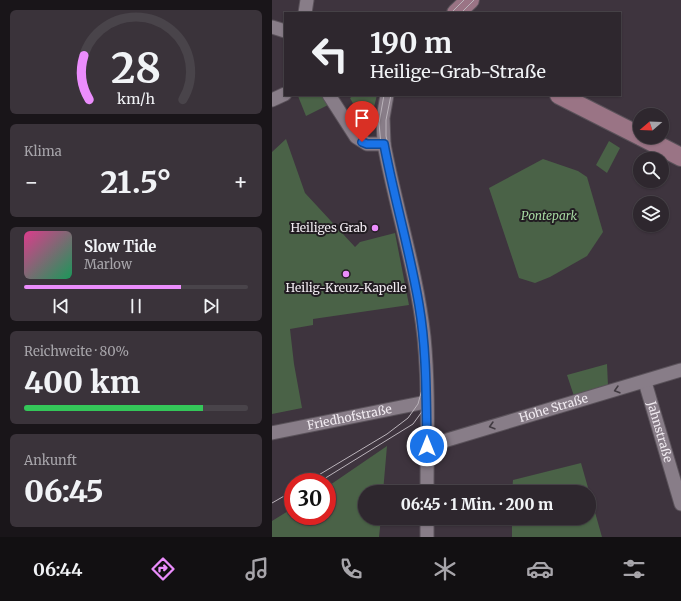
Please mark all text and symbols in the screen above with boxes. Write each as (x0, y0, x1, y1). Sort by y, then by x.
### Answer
text: 190 m (370, 25, 452, 61)
icon: left (304, 28, 356, 80)
text: 28 (111, 42, 161, 94)
text: Heilige-Grab-Straße (370, 60, 546, 83)
text: km/h (117, 90, 155, 108)
pin (345, 101, 379, 142)
icon: arrive (351, 107, 373, 129)
north arrow (633, 108, 669, 144)
map controls (633, 108, 669, 232)
text: Klima (24, 143, 62, 160)
button: search (633, 152, 669, 188)
text: 21.5° (101, 163, 171, 201)
text: − (24, 168, 39, 196)
text: + (233, 168, 248, 196)
button: layers (633, 196, 669, 232)
park label: Pontepark (521, 208, 577, 223)
place label: Heiliges Grab (290, 220, 367, 235)
marker: Heiliges Grab (370, 223, 380, 233)
text: Slow Tide (84, 237, 156, 256)
text: Marlow (84, 256, 132, 273)
marker: Heilig-Kreuz-Kapelle (341, 269, 351, 279)
place label: Heilig-Kreuz-Kapelle (286, 280, 406, 295)
icon: previous (50, 295, 72, 317)
icon: pause (125, 295, 147, 317)
icon: next (200, 295, 222, 317)
text: Reichweite · 80% (24, 343, 129, 360)
text: 400 km (24, 363, 140, 401)
one-way arrow (614, 385, 621, 394)
street label: Hohe Straße (517, 390, 590, 425)
street label: Jahnstraße (644, 398, 676, 464)
street label: Friedhofstraße (306, 401, 393, 433)
one-way arrow (489, 421, 496, 430)
position arrow (406, 425, 448, 467)
text: Ankunft (24, 452, 77, 469)
text: 06:45 (24, 472, 103, 510)
speed limit sign: 30 (284, 473, 336, 525)
text: 06:45 · 1 Min. · 200 m (401, 495, 553, 514)
icon: directions (149, 555, 177, 583)
icon: music (243, 555, 271, 583)
icon: phone (337, 555, 365, 583)
icon: climate (431, 555, 459, 583)
icon: car (526, 555, 554, 583)
icon: filters (620, 555, 648, 583)
text: 06:44 (33, 558, 82, 581)

